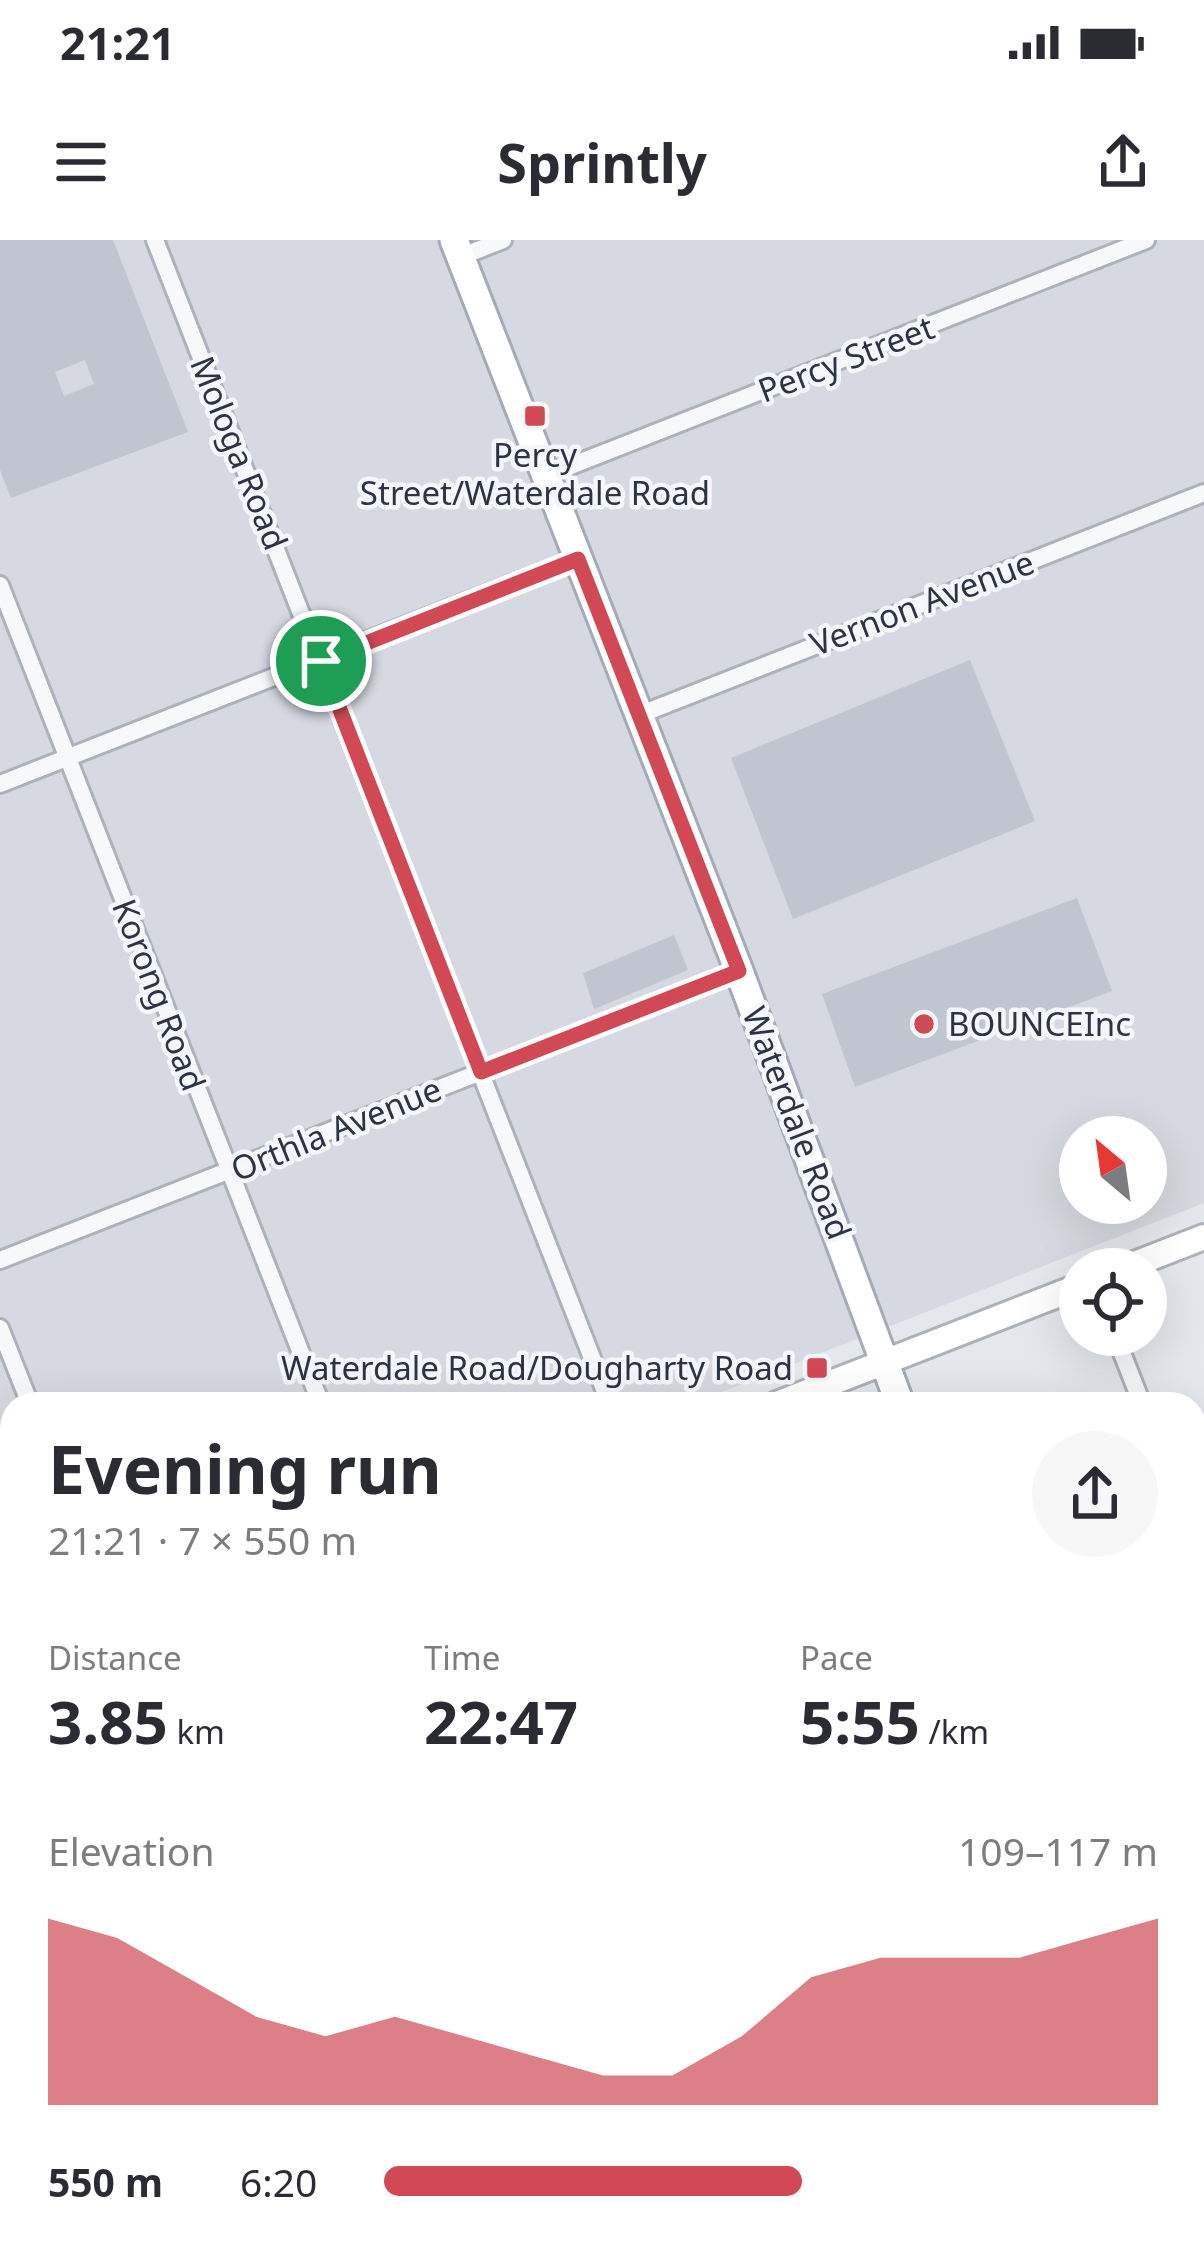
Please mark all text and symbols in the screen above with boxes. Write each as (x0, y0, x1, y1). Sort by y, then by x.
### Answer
text: 21:21 (60, 12, 176, 73)
text: Sprintly (497, 125, 707, 199)
icon: menu (48, 129, 114, 195)
icon: share (1090, 129, 1156, 195)
street label: Percy Street (751, 304, 940, 413)
street label: Mologa Road (180, 349, 299, 556)
marker: Percy Street/Waterdale Road (522, 403, 548, 429)
place label: Percy Street/Waterdale Road (360, 432, 710, 515)
street label: Vernon Avenue (803, 539, 1040, 666)
pin (270, 610, 372, 712)
icon: arrive (288, 628, 354, 694)
street label: Korong Road (102, 893, 217, 1097)
street label: Waterdale Road (732, 1000, 863, 1246)
place label: BOUNCEInc (948, 1001, 1131, 1046)
marker: BOUNCEInc (911, 1011, 937, 1037)
street label: Orthla Avenue (224, 1066, 448, 1191)
north arrow (1059, 1116, 1167, 1224)
map controls (1059, 1116, 1167, 1356)
button: locate (1059, 1248, 1167, 1356)
place label: Waterdale Road/Dougharty Road (281, 1345, 793, 1390)
marker: Waterdale Road/Dougharty Road (804, 1355, 830, 1381)
text: Evening run (48, 1423, 442, 1513)
button: share (1032, 1431, 1158, 1557)
text: 21:21 · 7 × 550 m (48, 1513, 357, 1566)
text: Distance (48, 1635, 182, 1680)
text: Time (424, 1635, 500, 1680)
text: Pace (800, 1635, 873, 1680)
text: 3.85 (48, 1680, 168, 1762)
text: 22:47 (424, 1680, 578, 1762)
text: 5:55 (800, 1680, 920, 1762)
text: km (168, 1709, 225, 1754)
text: /km (920, 1709, 989, 1754)
text: Elevation (48, 1824, 215, 1877)
text: 109–117 m (958, 1824, 1158, 1877)
text: 550 m (48, 2155, 163, 2208)
text: 6:20 (240, 2155, 317, 2208)

